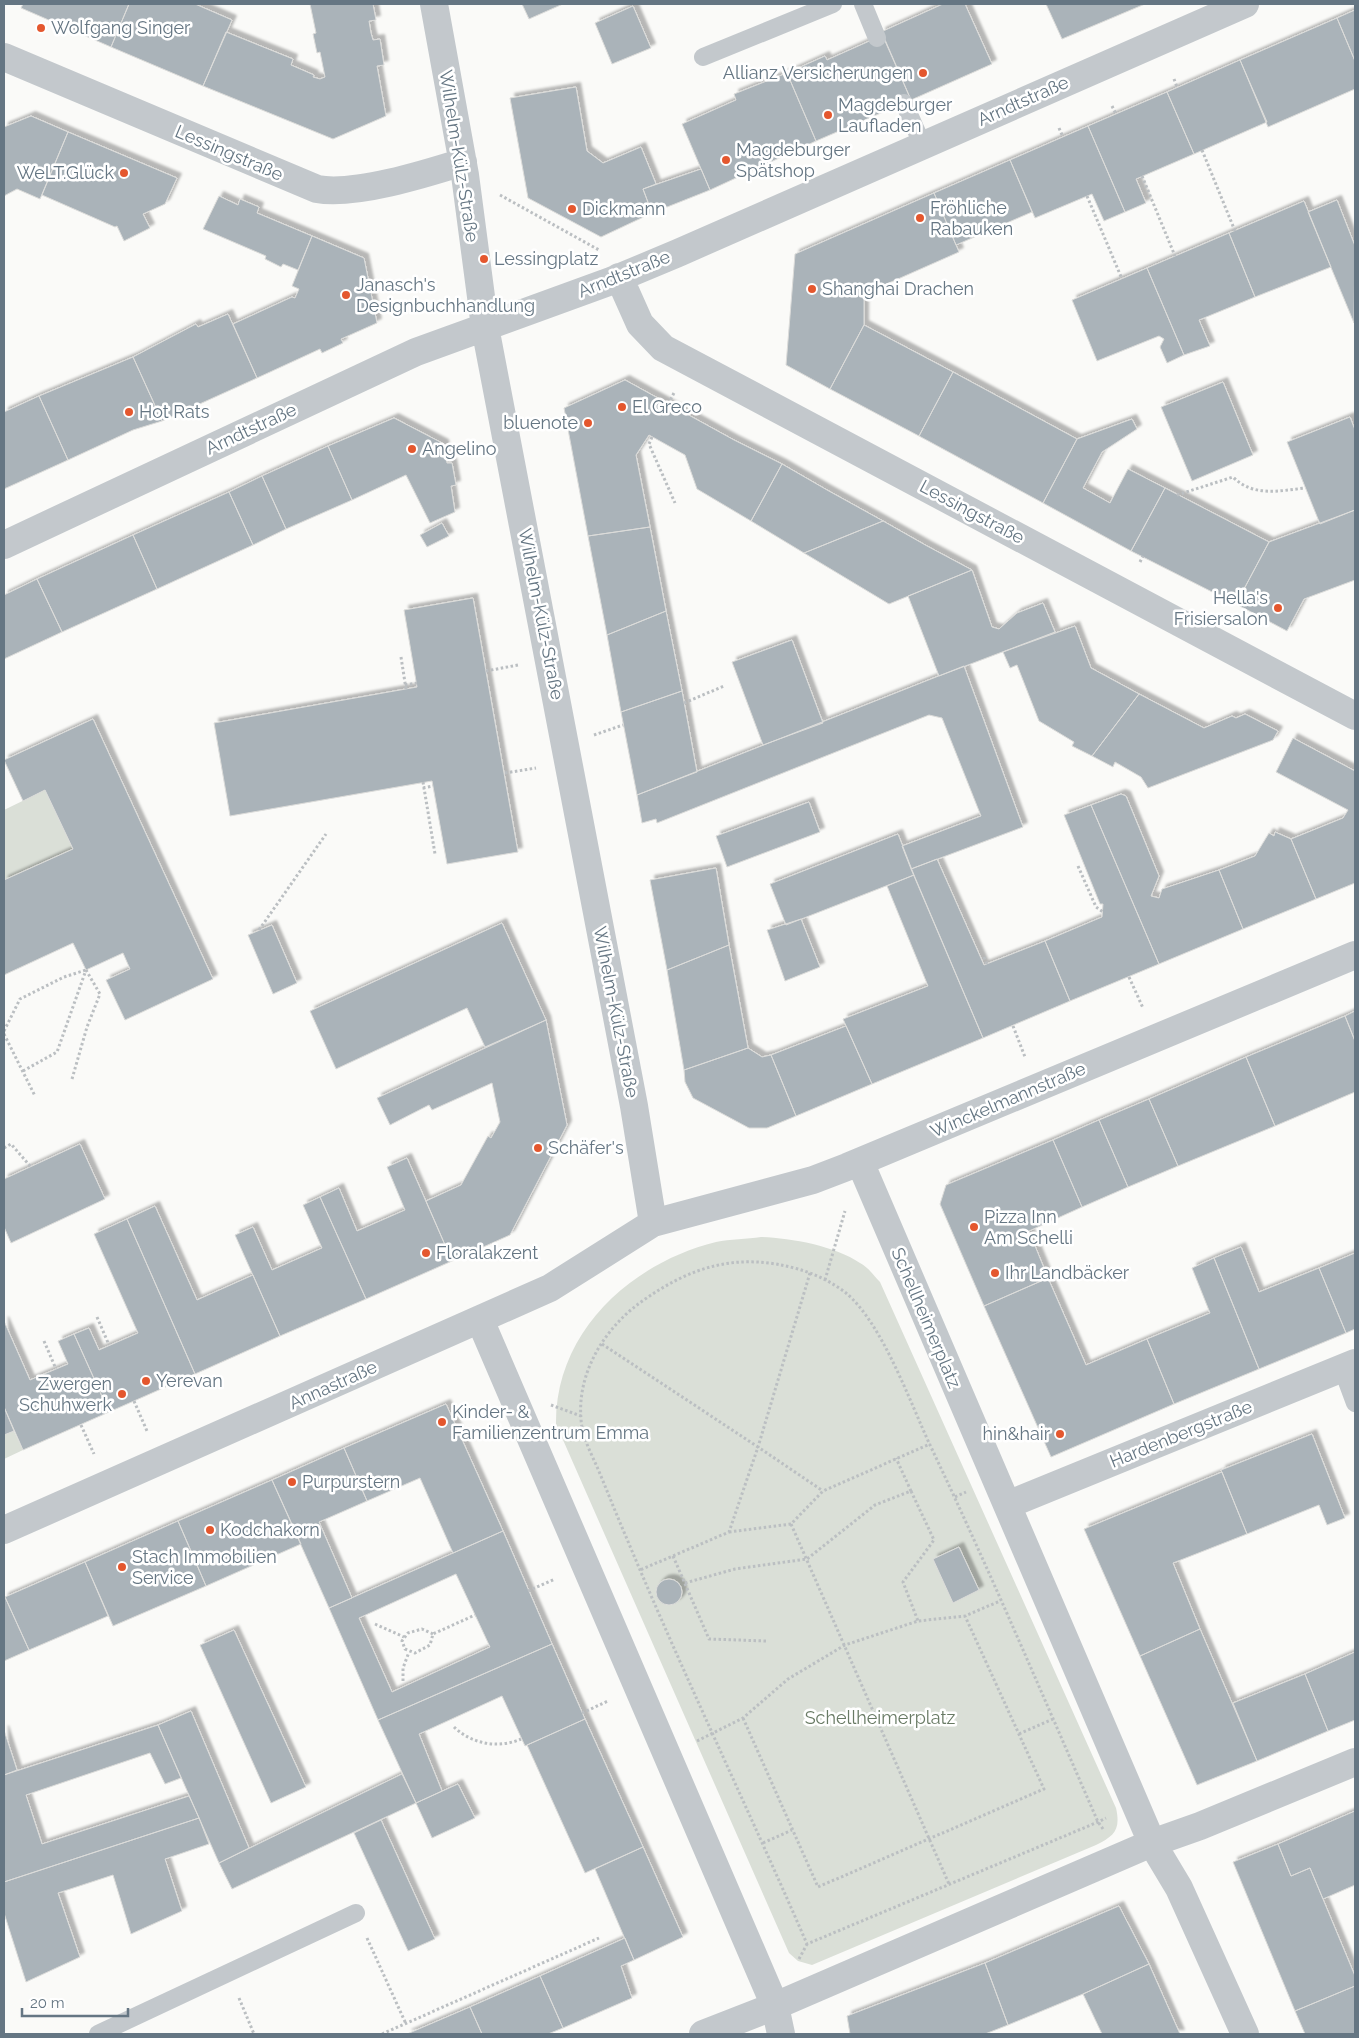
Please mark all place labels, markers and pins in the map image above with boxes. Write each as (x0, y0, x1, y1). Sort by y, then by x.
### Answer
place label: Wolfgang Singer (51, 17, 191, 38)
marker: Wolfgang Singer (35, 22, 47, 34)
place label: Allianz Versicherungen (723, 62, 913, 83)
marker: Allianz Versicherungen (917, 67, 929, 79)
place label: Magdeburger Laufladen (838, 94, 953, 136)
marker: Magdeburger Laufladen (822, 109, 834, 121)
place label: Magdeburger Spätshop (736, 139, 851, 181)
marker: Magdeburger Spätshop (720, 154, 732, 166)
place label: WeLT.Glück (17, 162, 114, 183)
marker: WeLT.Glück (118, 167, 130, 179)
place label: Fröhliche Rabauken (930, 197, 1013, 239)
place label: Dickmann (582, 198, 666, 219)
marker: Dickmann (566, 203, 578, 215)
marker: Fröhliche Rabauken (914, 212, 926, 224)
place label: Lessingplatz (494, 248, 599, 269)
marker: Lessingplatz (478, 253, 490, 265)
place label: Janasch's Designbuchhandlung (356, 274, 535, 316)
place label: Shanghai Drachen (822, 278, 974, 299)
marker: Shanghai Drachen (806, 283, 818, 295)
marker: Janasch's Designbuchhandlung (340, 289, 352, 301)
place label: El Greco (632, 396, 702, 417)
place label: Hot Rats (139, 401, 210, 422)
marker: El Greco (616, 401, 628, 413)
marker: Hot Rats (123, 406, 135, 418)
place label: bluenote (503, 412, 578, 433)
marker: bluenote (582, 417, 594, 429)
place label: Angelino (422, 438, 497, 459)
marker: Angelino (406, 443, 418, 455)
place label: Hella's Frisiersalon (1174, 587, 1268, 629)
marker: Hella's Frisiersalon (1272, 602, 1284, 614)
place label: Schäfer's (548, 1137, 624, 1158)
marker: Schäfer's (532, 1142, 544, 1154)
place label: Pizza Inn Am Schelli (984, 1206, 1073, 1248)
marker: Pizza Inn Am Schelli (968, 1221, 980, 1233)
place label: Floralakzent (436, 1242, 538, 1263)
marker: Floralakzent (420, 1247, 432, 1259)
place label: Ihr Landbäcker (1005, 1262, 1130, 1283)
marker: Ihr Landbäcker (989, 1267, 1001, 1279)
place label: Yerevan (156, 1370, 223, 1391)
place label: Zwergen Schuhwerk (19, 1373, 112, 1415)
marker: Yerevan (140, 1375, 152, 1387)
marker: Zwergen Schuhwerk (116, 1388, 128, 1400)
place label: Kinder- & Familienzentrum Emma (452, 1401, 649, 1443)
marker: Kinder- & Familienzentrum Emma (436, 1416, 448, 1428)
place label: hin&hair (983, 1423, 1051, 1444)
marker: hin&hair (1054, 1428, 1066, 1440)
place label: Purpurstern (302, 1471, 400, 1492)
marker: Purpurstern (286, 1476, 298, 1488)
place label: Kodchakorn (220, 1519, 320, 1540)
marker: Kodchakorn (204, 1524, 216, 1536)
place label: Stach Immobilien Service (132, 1546, 277, 1588)
marker: Stach Immobilien Service (116, 1561, 128, 1573)

